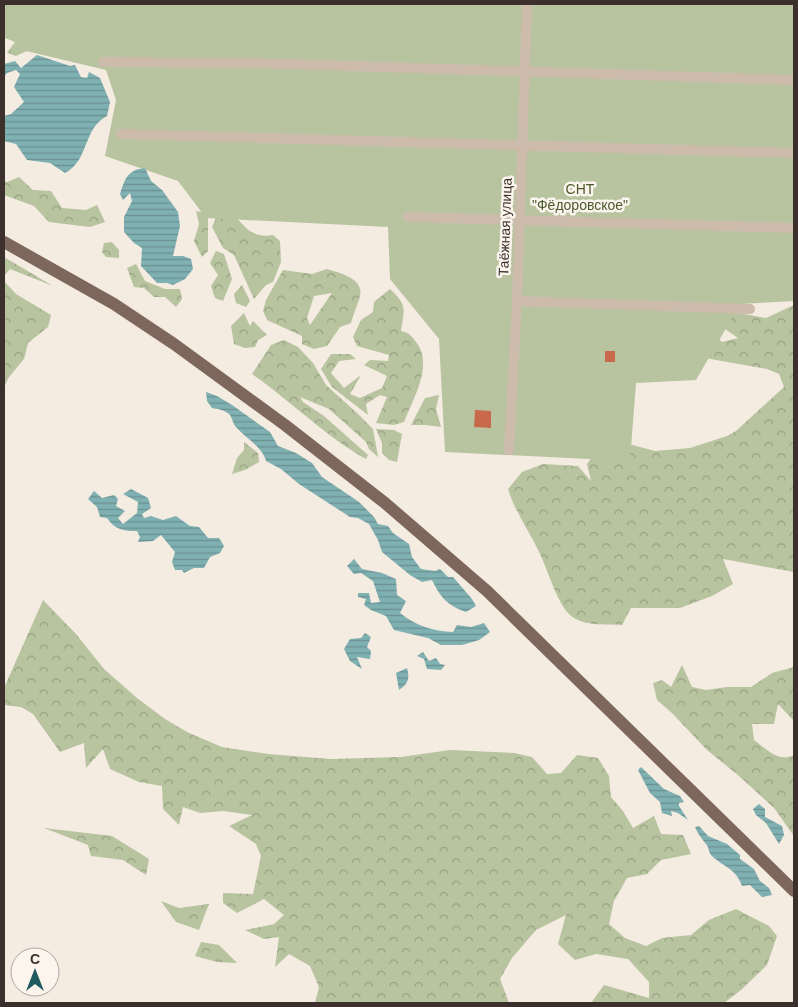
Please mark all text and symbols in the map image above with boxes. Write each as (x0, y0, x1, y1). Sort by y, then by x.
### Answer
street label: Таёжная улица (495, 177, 515, 276)
park label: СНТ "Фёдоровское" (532, 181, 628, 213)
north arrow (10, 947, 60, 997)
text: С (30, 951, 40, 967)

